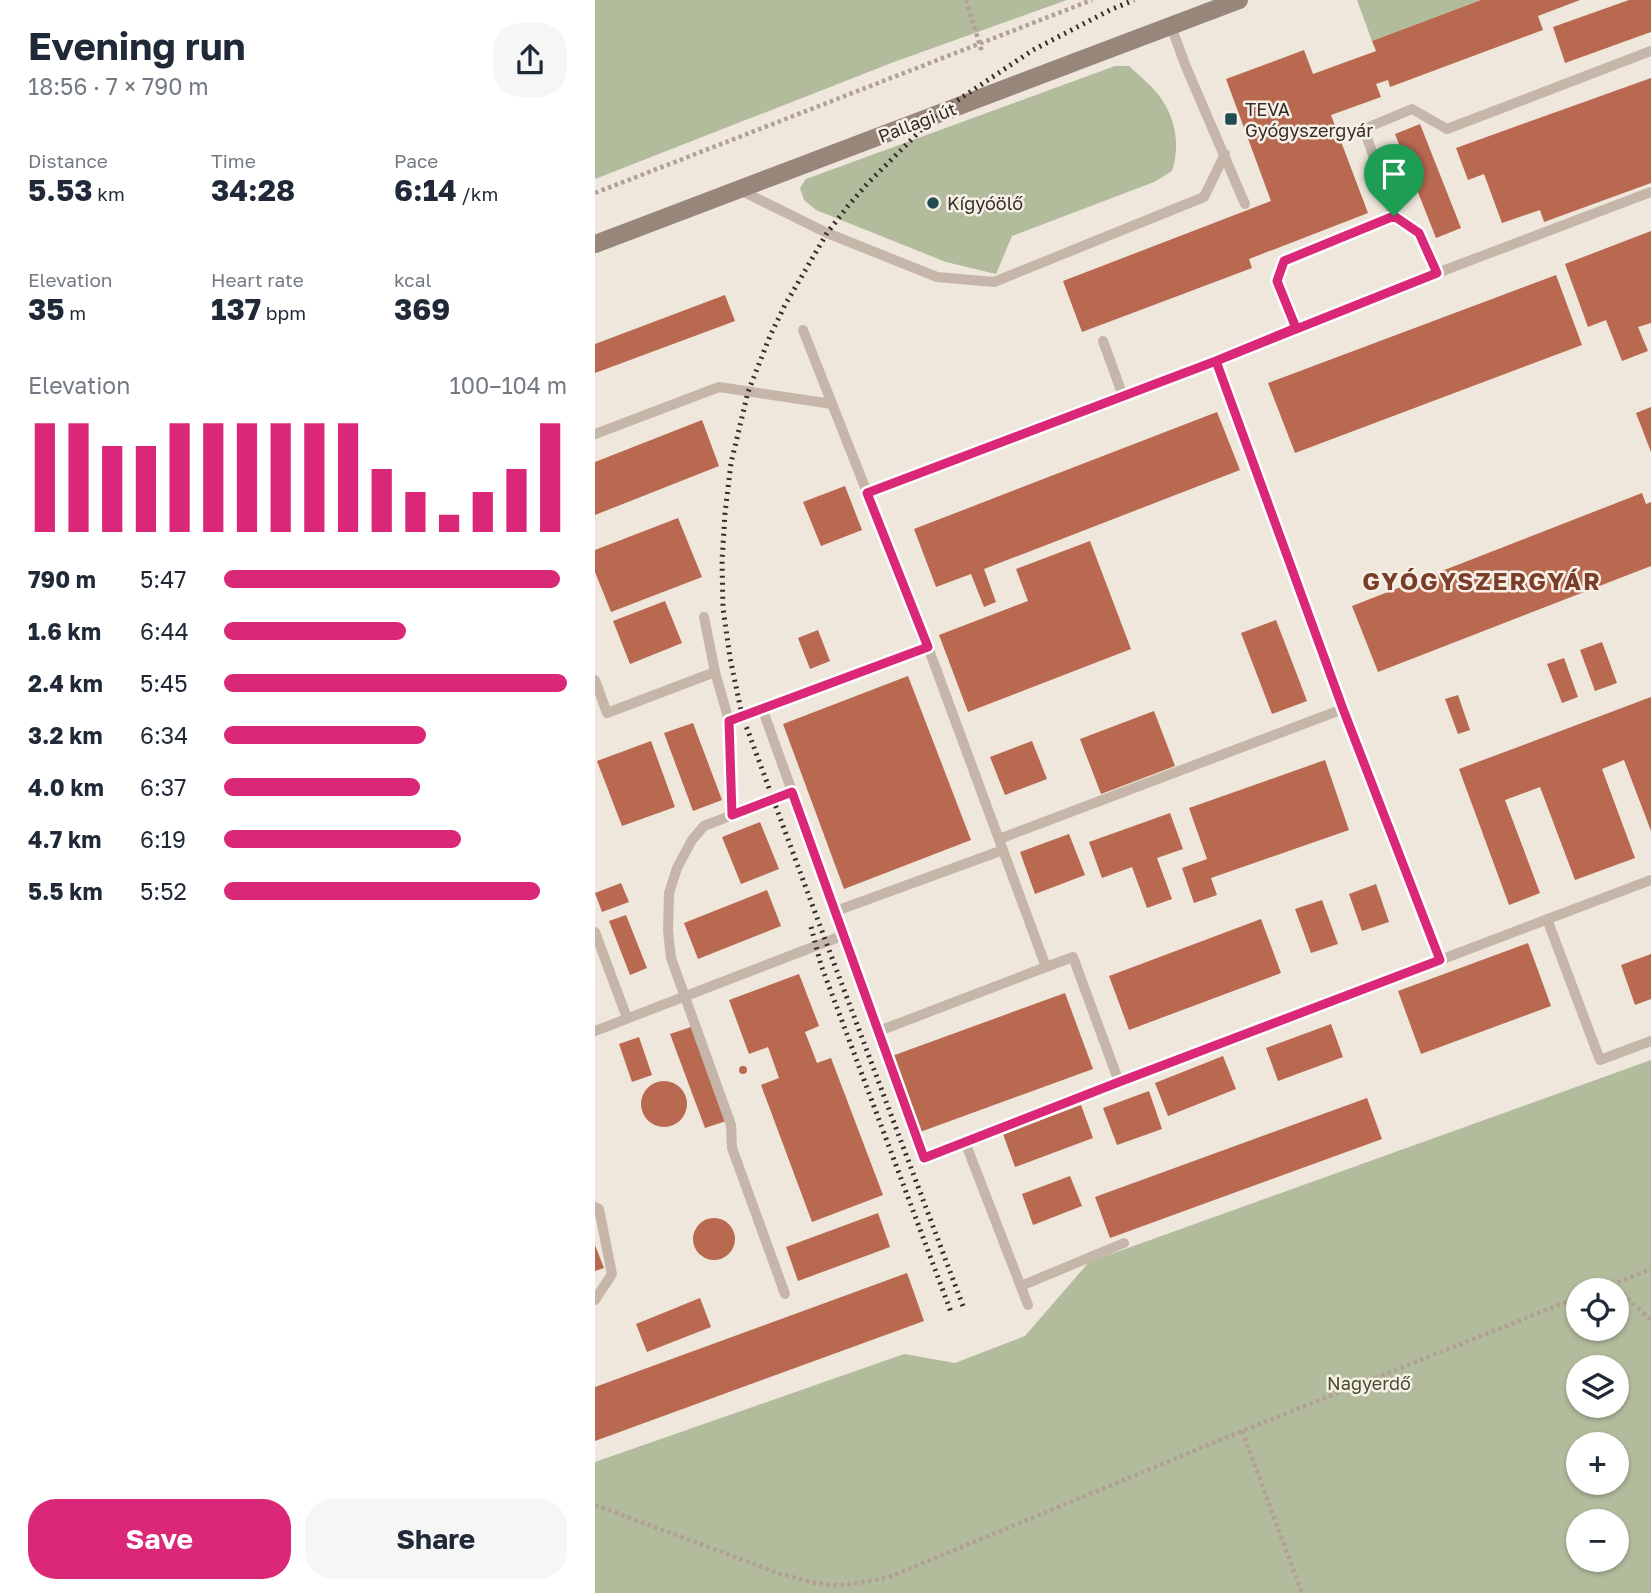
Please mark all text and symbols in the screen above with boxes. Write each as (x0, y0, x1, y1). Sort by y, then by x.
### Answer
text: Evening run (28, 23, 246, 68)
button: share (493, 23, 567, 97)
text: 18:56 · 7 × 790 m (28, 72, 209, 100)
street label: Pallagi út (875, 97, 959, 147)
place label: TEVA Gyógyszergyár (1245, 98, 1373, 141)
marker: TEVA Gyógyszergyár (1223, 111, 1239, 127)
pin (1364, 144, 1424, 216)
text: Distance (28, 149, 108, 172)
text: Time (211, 149, 256, 172)
text: Pace (394, 149, 438, 172)
icon: arrive (1375, 155, 1413, 193)
text: 5.53 (28, 172, 93, 208)
text: 34:28 (211, 172, 295, 208)
text: 6:14 (394, 172, 457, 208)
text: km (93, 182, 125, 205)
text: /km (457, 182, 498, 205)
place label: Kígyóölő (947, 192, 1023, 214)
marker: Kígyóölő (925, 195, 941, 211)
text: Elevation (28, 268, 113, 291)
text: Heart rate (211, 268, 304, 291)
text: kcal (394, 268, 432, 291)
text: 35 (28, 291, 65, 327)
text: 137 (211, 291, 261, 327)
text: 369 (394, 291, 450, 327)
text: m (65, 301, 86, 324)
text: bpm (261, 301, 306, 324)
text: Elevation (28, 371, 130, 399)
text: 100–104 m (450, 371, 567, 399)
text: 790 m (28, 565, 96, 593)
text: 5:47 (140, 565, 186, 593)
district label: GYÓGYSZERGYÁR (1362, 566, 1602, 595)
text: 1.6 km (28, 617, 101, 645)
text: 6:44 (140, 617, 189, 645)
text: 2.4 km (28, 669, 103, 697)
text: 5:45 (140, 669, 188, 697)
text: 3.2 km (28, 721, 103, 749)
text: 6:34 (140, 721, 188, 749)
text: 4.0 km (28, 773, 104, 801)
text: 6:37 (140, 773, 186, 801)
text: 4.7 km (28, 825, 102, 853)
text: 6:19 (140, 825, 186, 853)
text: 5.5 km (28, 877, 103, 905)
text: 5:52 (140, 877, 187, 905)
map controls (1566, 1278, 1629, 1572)
button: locate (1566, 1278, 1629, 1341)
button: layers (1566, 1355, 1629, 1418)
park label: Nagyerdő (1327, 1372, 1411, 1394)
button: + (1566, 1432, 1629, 1495)
button: Save (28, 1499, 291, 1579)
button: Share (305, 1499, 567, 1579)
button: − (1566, 1509, 1629, 1572)

